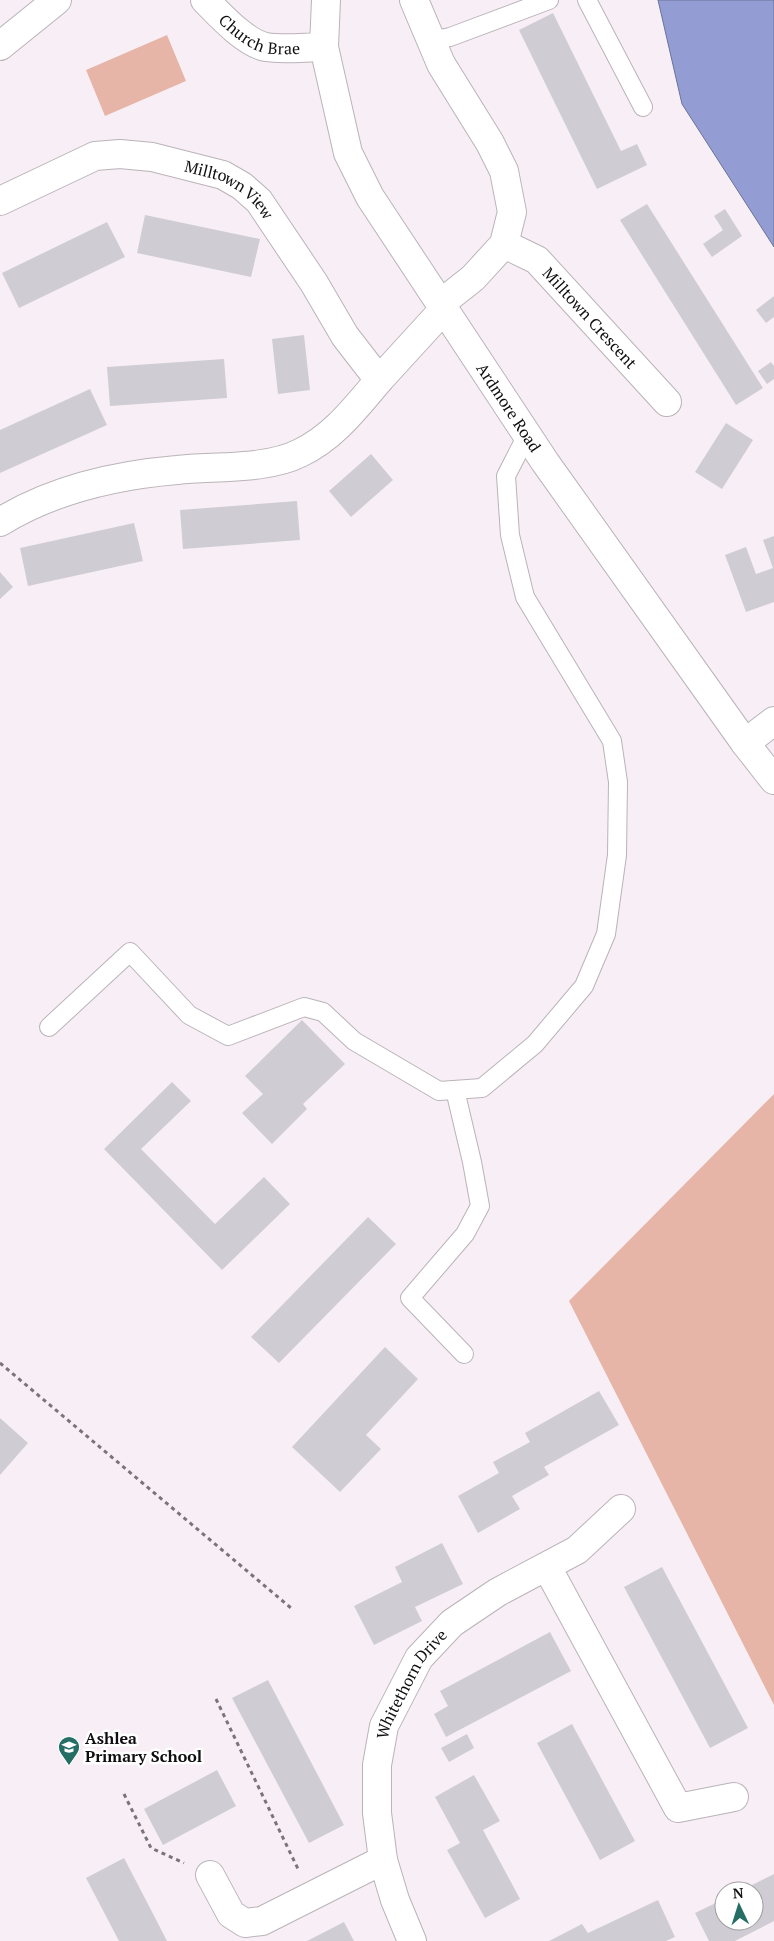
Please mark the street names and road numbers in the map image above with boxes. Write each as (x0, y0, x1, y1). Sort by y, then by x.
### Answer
street label: Church Brae (214, 9, 300, 59)
street label: Milltown View (182, 155, 279, 223)
street label: Milltown Crescent (538, 262, 642, 373)
street label: Ardmore Road (472, 359, 546, 456)
street label: Whitethorn Drive (371, 1624, 452, 1740)

